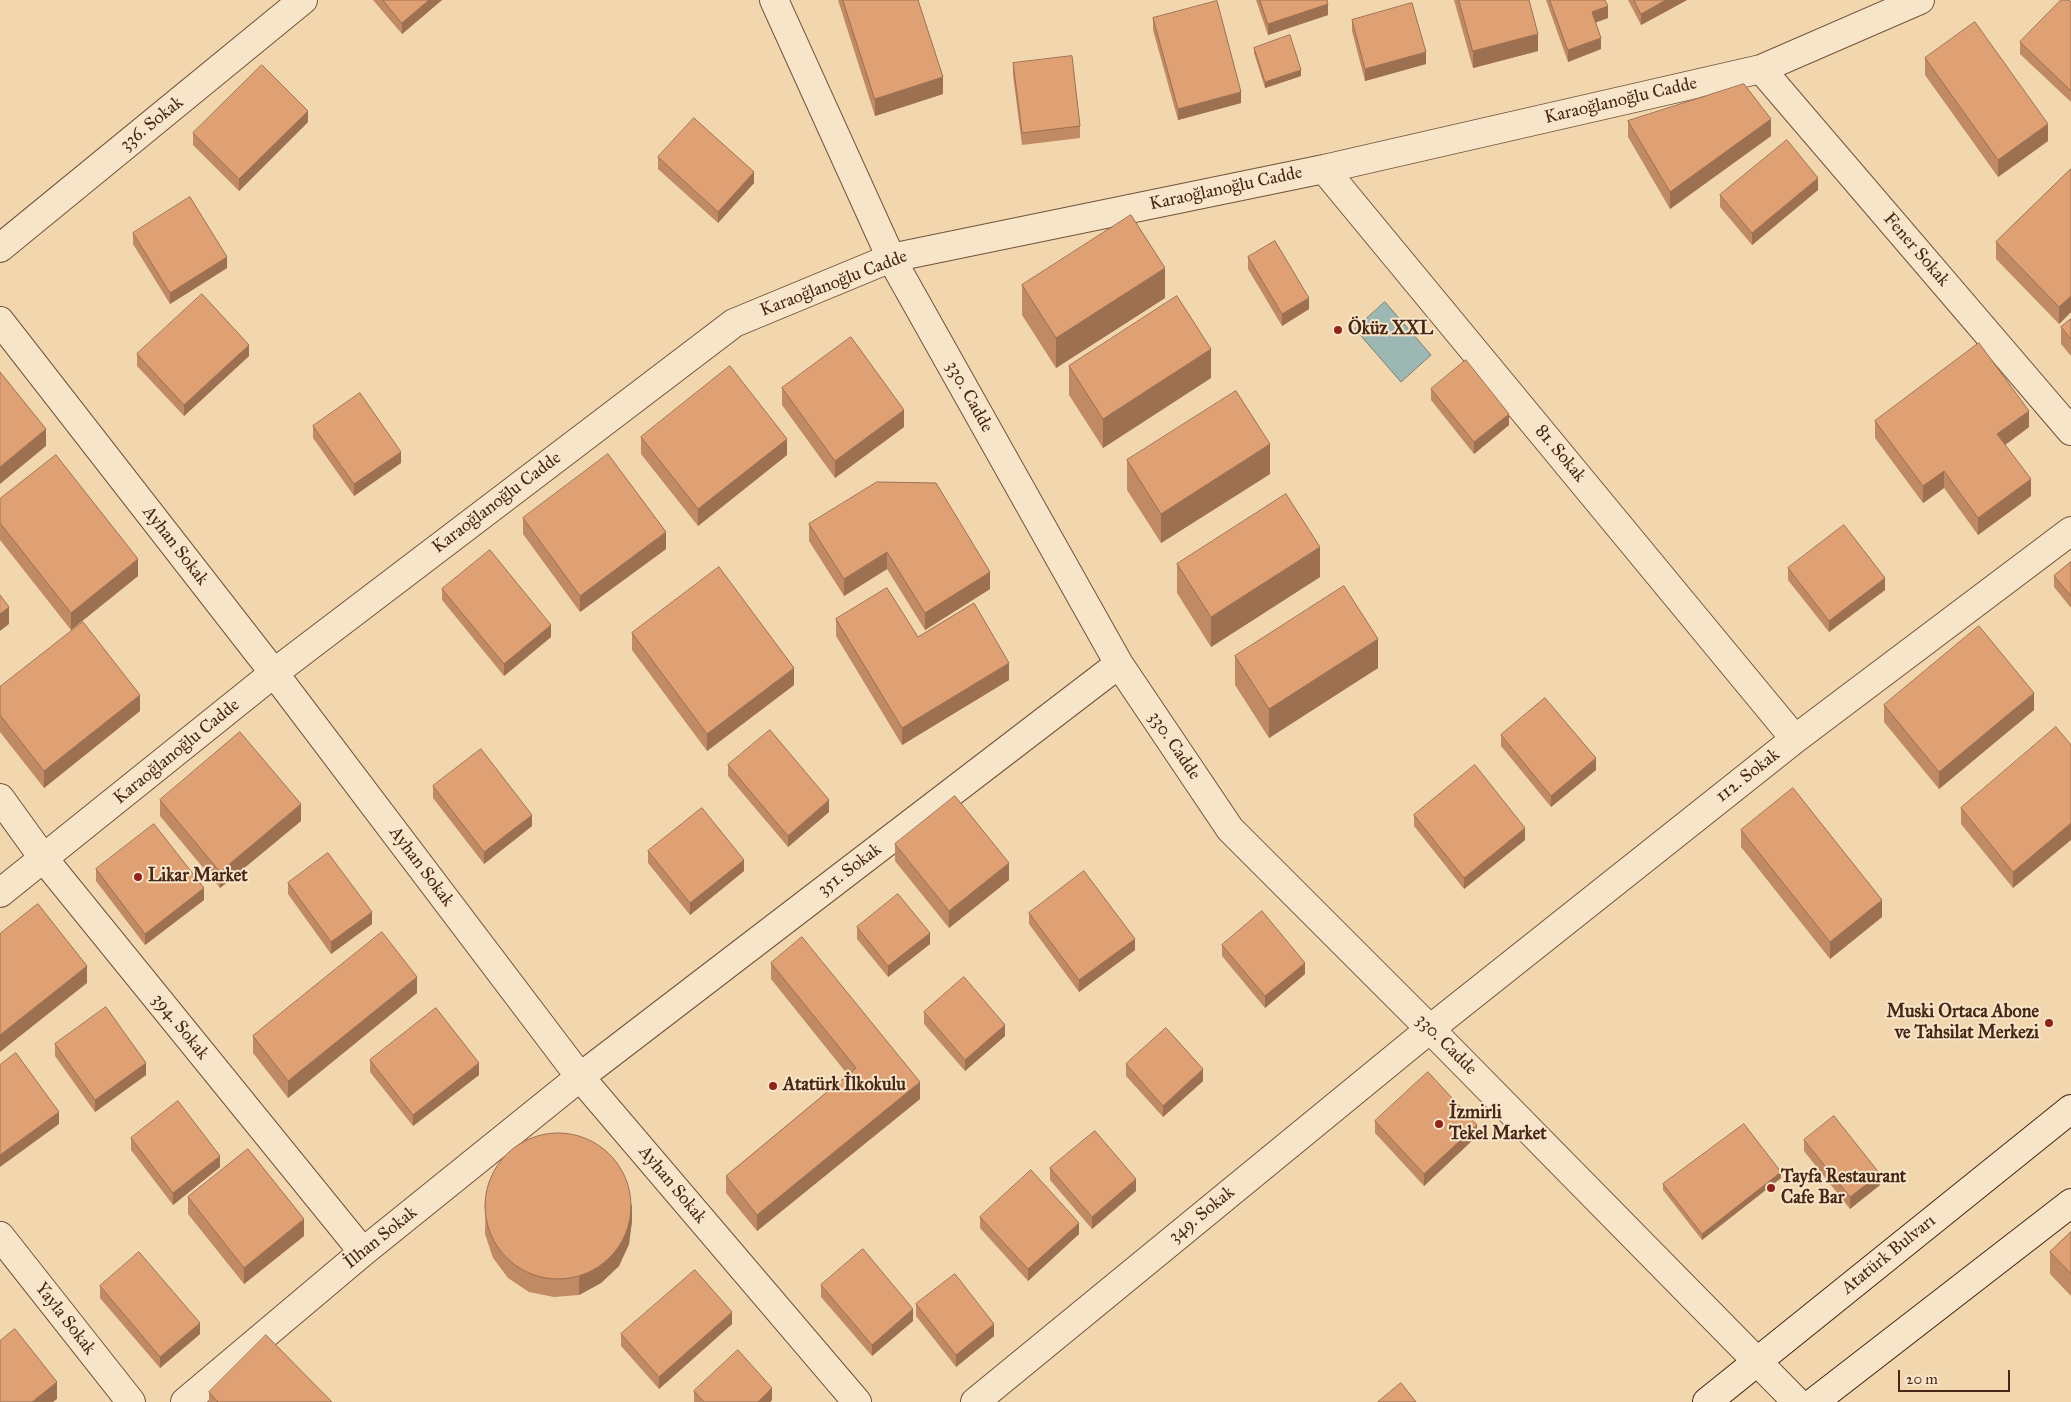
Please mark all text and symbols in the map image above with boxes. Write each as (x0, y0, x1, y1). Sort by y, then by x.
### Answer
street label: Karaoğlanoğlu Cadde (1543, 73, 1699, 129)
street label: 336. Sokak (116, 92, 188, 156)
street label: Karaoğlanoğlu Cadde (1148, 162, 1304, 216)
street label: Fener Sokak (1878, 209, 1954, 291)
street label: Karaoğlanoğlu Cadde (757, 246, 911, 322)
place label: Öküz XXL (1348, 319, 1433, 341)
marker: Öküz XXL (1332, 324, 1344, 336)
street label: 330. Cadde (941, 358, 997, 436)
street label: 81. Sokak (1530, 421, 1590, 487)
street label: Karaoğlanoğlu Cadde (428, 447, 566, 559)
street label: Ayhan Sokak (137, 502, 213, 590)
street label: Karaoğlanoğlu Cadde (110, 695, 244, 809)
street label: 330. Cadde (1143, 708, 1205, 784)
street label: 112. Sokak (1712, 744, 1784, 808)
street label: Ayhan Sokak (384, 823, 458, 911)
street label: 351. Sokak (814, 839, 886, 901)
place label: Likar Market (148, 866, 248, 888)
marker: Likar Market (132, 871, 144, 883)
street label: 394. Sokak (147, 990, 213, 1064)
place label: Muski Ortaca Abone ve Tahsilat Merkezi (1887, 1002, 2039, 1044)
street label: 330. Cadde (1411, 1010, 1481, 1080)
marker: Muski Ortaca Abone ve Tahsilat Merkezi (2043, 1017, 2055, 1029)
place label: Atatürk İlkokulu (783, 1075, 906, 1097)
marker: Atatürk İlkokulu (767, 1080, 779, 1092)
place label: İzmirli Tekel Market (1449, 1103, 1547, 1146)
marker: İzmirli Tekel Market (1433, 1118, 1445, 1130)
street label: Ayhan Sokak (633, 1142, 711, 1228)
place label: Tayfa Restaurant Cafe Bar (1781, 1167, 1906, 1210)
street label: 349. Sokak (1165, 1182, 1239, 1248)
marker: Tayfa Restaurant Cafe Bar (1765, 1182, 1777, 1194)
street label: İlhan Sokak (340, 1202, 422, 1274)
street label: Atatürk Bulvarı (1838, 1210, 1940, 1300)
street label: Yayla Sokak (30, 1278, 100, 1360)
scale bar (1901, 1360, 2014, 1392)
text: 20 m (1906, 1370, 1938, 1388)

